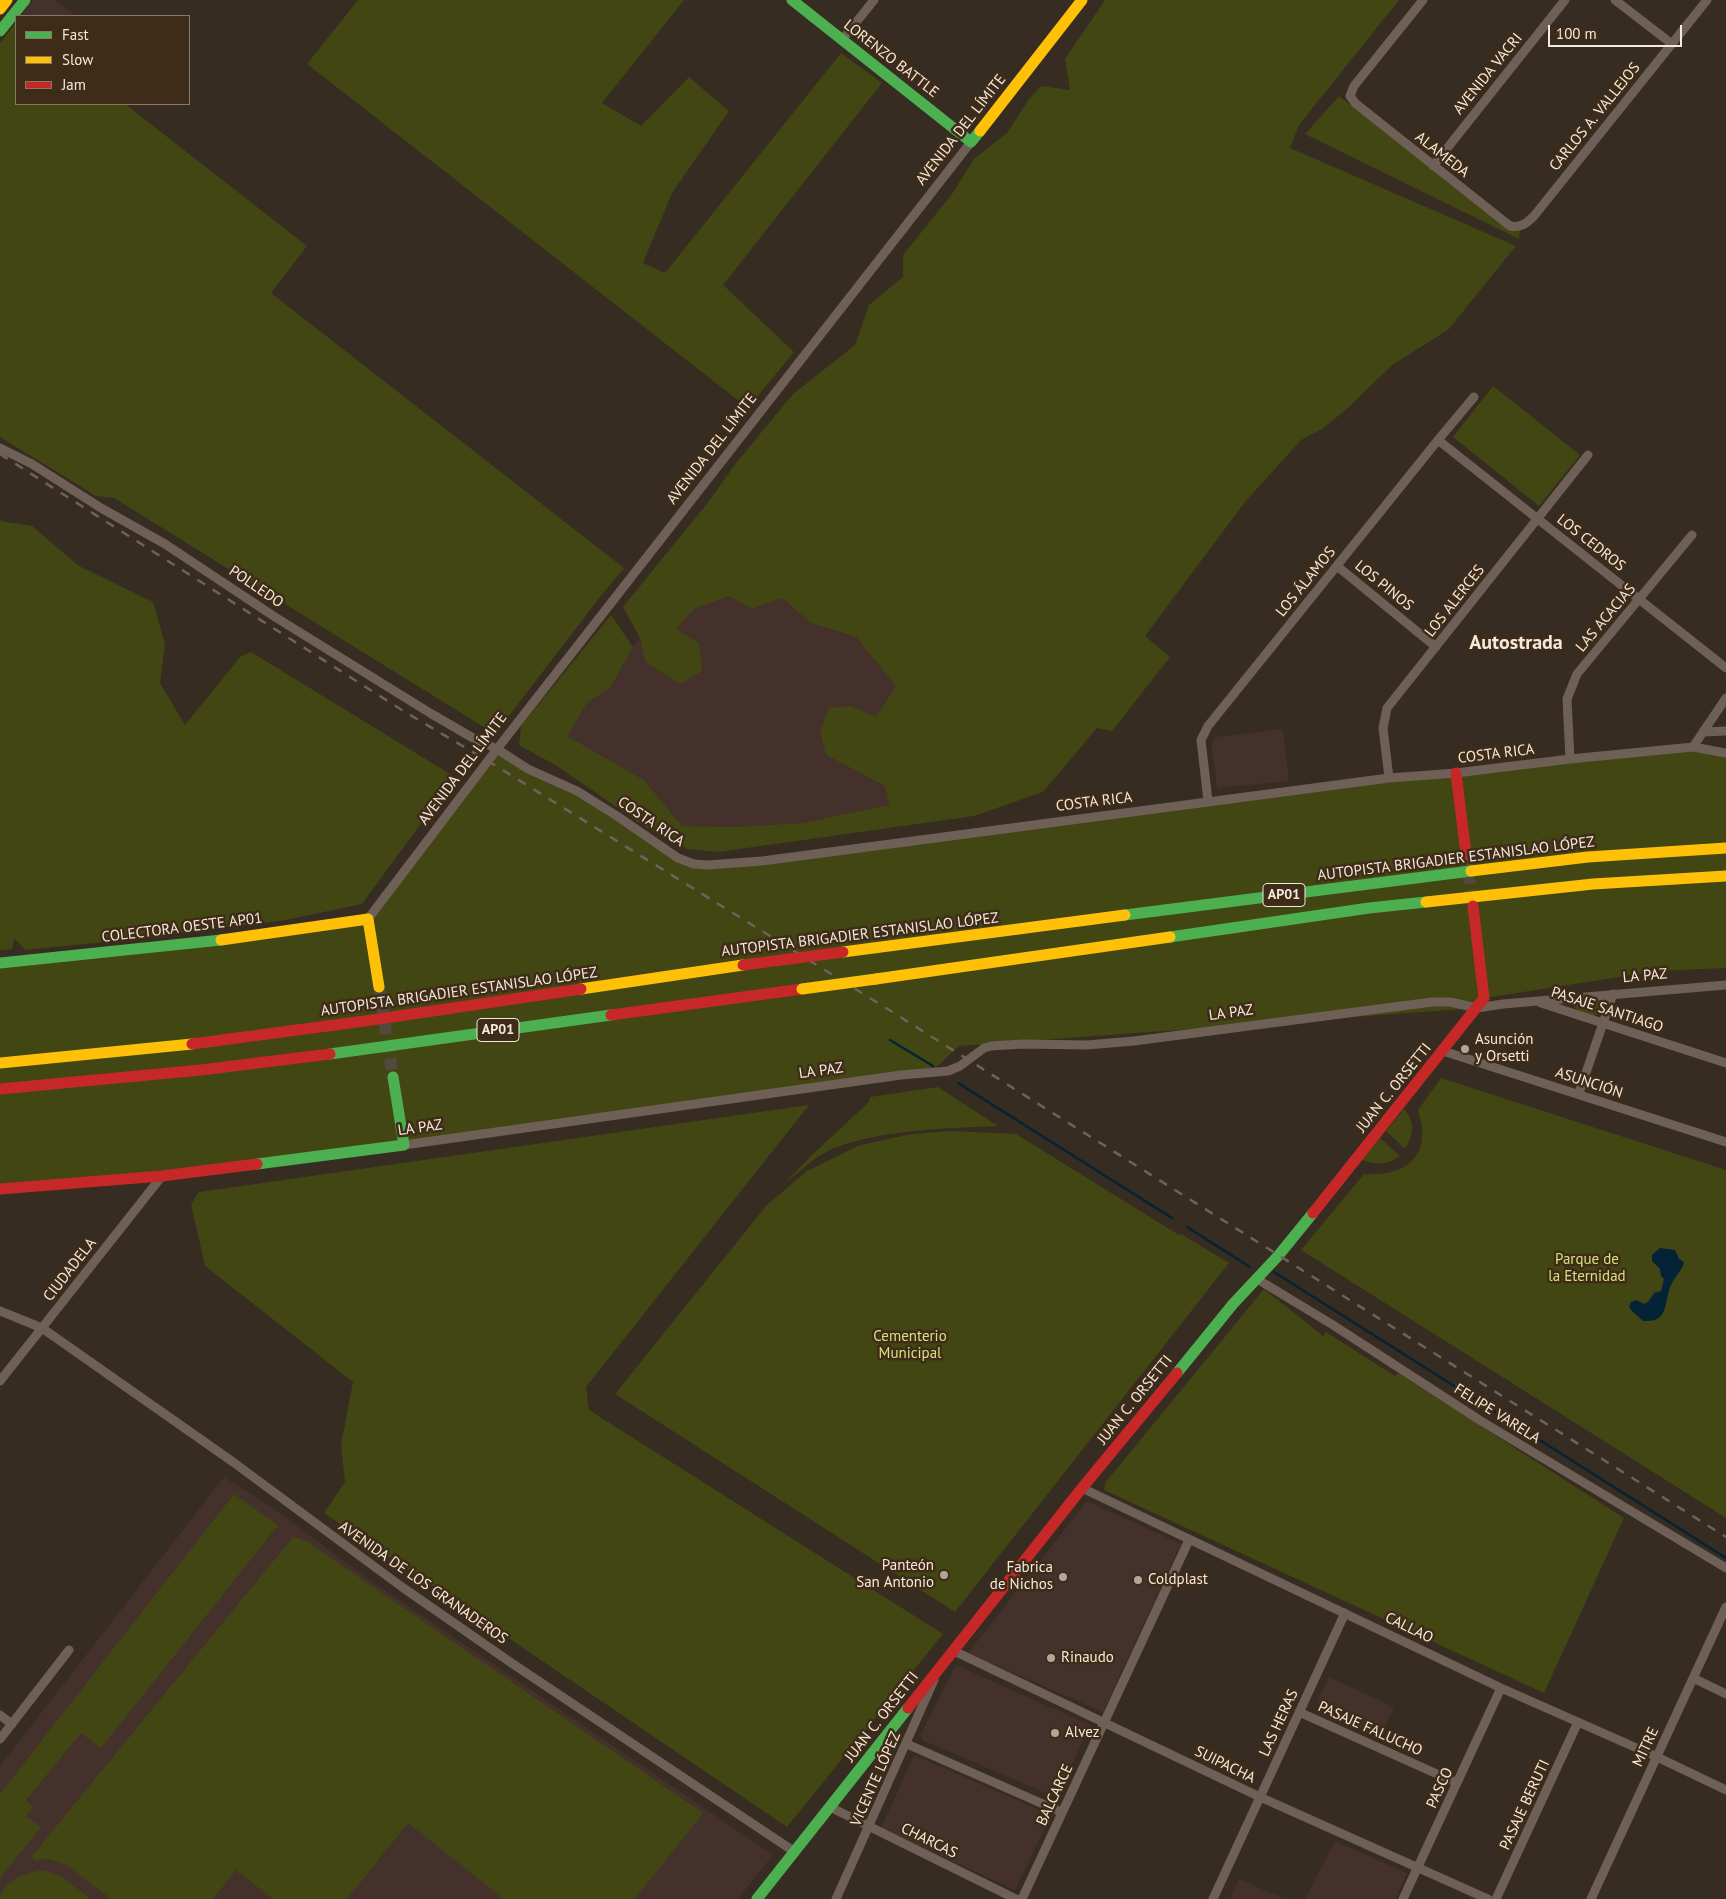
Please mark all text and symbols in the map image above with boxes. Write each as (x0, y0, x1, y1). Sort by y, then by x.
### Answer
legend (15, 15, 190, 105)
scale bar (1551, 15, 1685, 47)
street label: LORENZO BATTLE (840, 16, 942, 102)
text: 100 m (1556, 24, 1597, 43)
text: Fast (62, 25, 89, 44)
street label: AVENIDA VACRI (1450, 30, 1526, 118)
text: Slow (62, 50, 93, 69)
street label: CARLOS A. VALLEJOS (1546, 59, 1644, 175)
street label: AVENIDA DEL LÍMITE (912, 71, 1010, 189)
text: Jam (62, 75, 86, 94)
street label: ALAMEDA (1411, 128, 1473, 182)
street label: AVENIDA DEL LÍMITE (663, 390, 761, 508)
street label: LOS CEDROS (1553, 511, 1629, 575)
street label: LOS ÁLAMOS (1272, 544, 1340, 620)
street label: LOS PINOS (1351, 557, 1417, 615)
street label: LOS ALERCES (1421, 561, 1489, 641)
street label: POLLEDO (225, 562, 287, 612)
street label: LAS ACACIAS (1572, 580, 1640, 656)
district label: Autostrada (1469, 631, 1563, 655)
street label: AVENIDA DEL LÍMITE (415, 709, 511, 829)
street label: COSTA RICA (1457, 740, 1535, 768)
street label: COSTA RICA (1055, 788, 1133, 816)
street label: COSTA RICA (614, 793, 688, 851)
street label: AUTOPISTA BRIGADIER ESTANISLAO LÓPEZ (1316, 833, 1596, 885)
road number: AP01 (1263, 884, 1305, 906)
street label: COLECTORA OESTE AP01 (101, 909, 263, 947)
street label: AUTOPISTA BRIGADIER ESTANISLAO LÓPEZ (720, 909, 1000, 961)
street label: AUTOPISTA BRIGADIER ESTANISLAO LÓPEZ (320, 964, 598, 1020)
street label: LA PAZ (1622, 965, 1668, 987)
street label: PASAJE SANTIAGO (1549, 983, 1665, 1037)
street label: LA PAZ (1208, 1001, 1254, 1025)
road number: AP01 (477, 1018, 519, 1042)
place label: Asunción y Orsetti (1475, 1031, 1533, 1066)
street label: JUAN C. ORSETTI (1353, 1040, 1435, 1136)
marker: Asunción y Orsetti (1459, 1043, 1471, 1055)
street label: LA PAZ (798, 1059, 844, 1083)
street label: ASUNCIÓN (1553, 1064, 1625, 1102)
street label: LA PAZ (397, 1116, 443, 1140)
street label: CIUDADELA (40, 1235, 100, 1305)
park label: Parque de la Eternidad (1548, 1251, 1626, 1286)
park label: Cementerio Municipal (873, 1328, 947, 1363)
street label: JUAN C. ORSETTI (1094, 1352, 1176, 1448)
street label: FELIPE VARELA (1450, 1380, 1544, 1448)
street label: AVENIDA DE LOS GRANADEROS (335, 1518, 511, 1648)
place label: Panteón San Antonio (856, 1557, 934, 1592)
place label: Fabrica de Nichos (990, 1559, 1053, 1594)
marker: Panteón San Antonio (938, 1569, 950, 1581)
marker: Fabrica de Nichos (1057, 1571, 1069, 1583)
place label: Coldplast (1148, 1571, 1208, 1589)
marker: Coldplast (1132, 1574, 1144, 1586)
street label: CALLAO (1382, 1609, 1436, 1647)
place label: Rinaudo (1061, 1649, 1114, 1667)
marker: Rinaudo (1045, 1652, 1057, 1664)
street label: JUAN C. ORSETTI (841, 1668, 923, 1766)
street label: LAS HERAS (1256, 1687, 1302, 1759)
street label: PASAJE FALUCHO (1315, 1698, 1425, 1760)
place label: Alvez (1065, 1724, 1099, 1742)
street label: MITRE (1629, 1724, 1663, 1770)
marker: Alvez (1049, 1727, 1061, 1739)
street label: VICENTE LÓPEZ (847, 1729, 905, 1829)
street label: SUIPACHA (1192, 1743, 1258, 1787)
street label: PASAJE BERUTI (1496, 1757, 1554, 1853)
street label: BALCARCE (1033, 1761, 1077, 1829)
street label: PASCO (1423, 1765, 1457, 1811)
street label: CHARCAS (898, 1820, 960, 1862)

